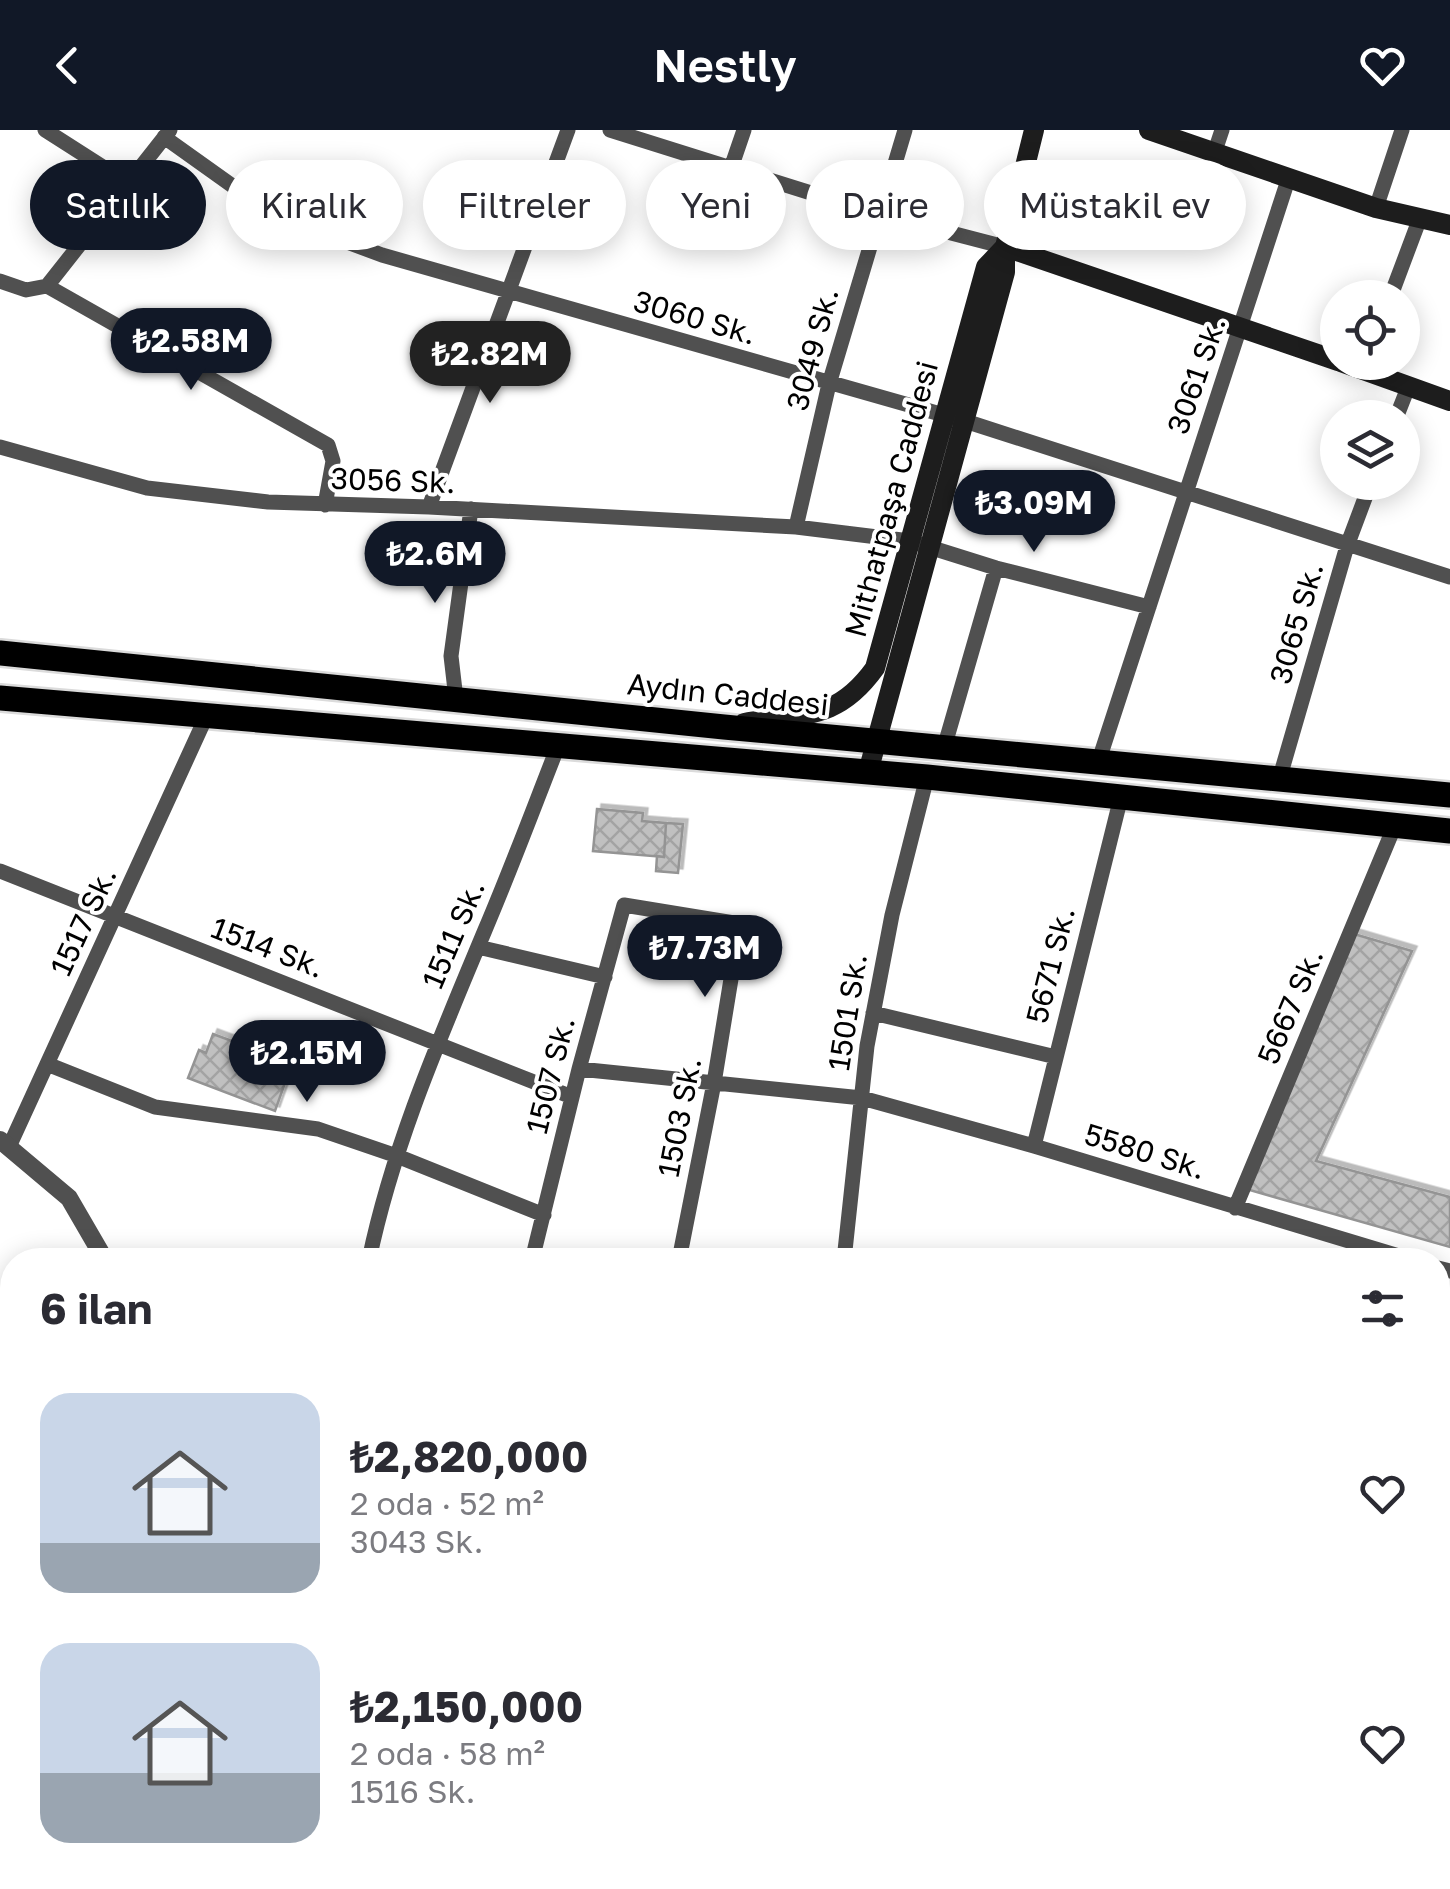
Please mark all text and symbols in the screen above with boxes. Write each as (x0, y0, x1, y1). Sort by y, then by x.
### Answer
icon: back (40, 38, 95, 93)
text: Nestly (653, 38, 797, 92)
icon: heart (1355, 38, 1410, 93)
chip: Satılık (30, 160, 206, 250)
chip: Kiralık (226, 160, 403, 250)
chip: Filtreler (423, 160, 626, 250)
chip: Yeni (646, 160, 786, 250)
chip: Daire (806, 160, 964, 250)
chip: Müstakil ev (984, 160, 1246, 250)
map controls (1320, 280, 1420, 500)
button: locate (1320, 280, 1420, 380)
street label: 3060 Sk. (630, 282, 760, 352)
street label: 3049 Sk. (778, 284, 846, 414)
pin: ₺2.58M (110, 308, 272, 393)
street label: 3061 Sk. (1159, 312, 1233, 438)
text: ₺2.58M (133, 321, 249, 359)
pin: ₺2.82M (409, 321, 571, 406)
text: ₺2.82M (432, 334, 548, 372)
street label: Mithatpaşa Caddesi (837, 357, 945, 641)
button: layers (1320, 400, 1420, 500)
street label: 3056 Sk. (330, 460, 456, 500)
pin: ₺3.09M (953, 470, 1115, 555)
text: ₺3.09M (975, 483, 1093, 521)
pin: ₺2.6M (365, 521, 505, 606)
text: ₺2.6M (387, 534, 483, 572)
street label: 3065 Sk. (1262, 558, 1330, 688)
street label: Aydın Caddesi (625, 666, 831, 722)
street label: 1517 Sk. (42, 861, 124, 981)
street label: 1511 Sk. (414, 874, 492, 994)
street label: 5671 Sk. (1018, 903, 1082, 1027)
street label: 1514 Sk. (207, 909, 329, 985)
pin: ₺7.73M (624, 915, 786, 1000)
text: ₺7.73M (649, 928, 761, 966)
street label: 5667 Sk. (1249, 943, 1331, 1069)
street label: 1501 Sk. (820, 951, 874, 1073)
street label: 1507 Sk. (518, 1013, 582, 1137)
pin: ₺2.15M (226, 1020, 388, 1105)
text: ₺2.15M (251, 1033, 363, 1071)
street label: 1503 Sk. (650, 1054, 708, 1180)
street label: 5580 Sk. (1080, 1116, 1210, 1186)
icon: filters (1355, 1281, 1410, 1336)
text: 6 ilan (40, 1283, 153, 1333)
text: ₺2,820,000 (350, 1431, 588, 1481)
icon: home (120, 1433, 240, 1553)
icon: heart (1355, 1466, 1410, 1521)
text: 2 oda · 52 m² (350, 1484, 544, 1522)
text: 3043 Sk. (350, 1522, 483, 1560)
text: ₺2,150,000 (350, 1681, 583, 1731)
icon: home (120, 1683, 240, 1803)
icon: heart (1355, 1716, 1410, 1771)
text: 2 oda · 58 m² (350, 1734, 545, 1772)
text: 1516 Sk. (350, 1772, 475, 1810)

